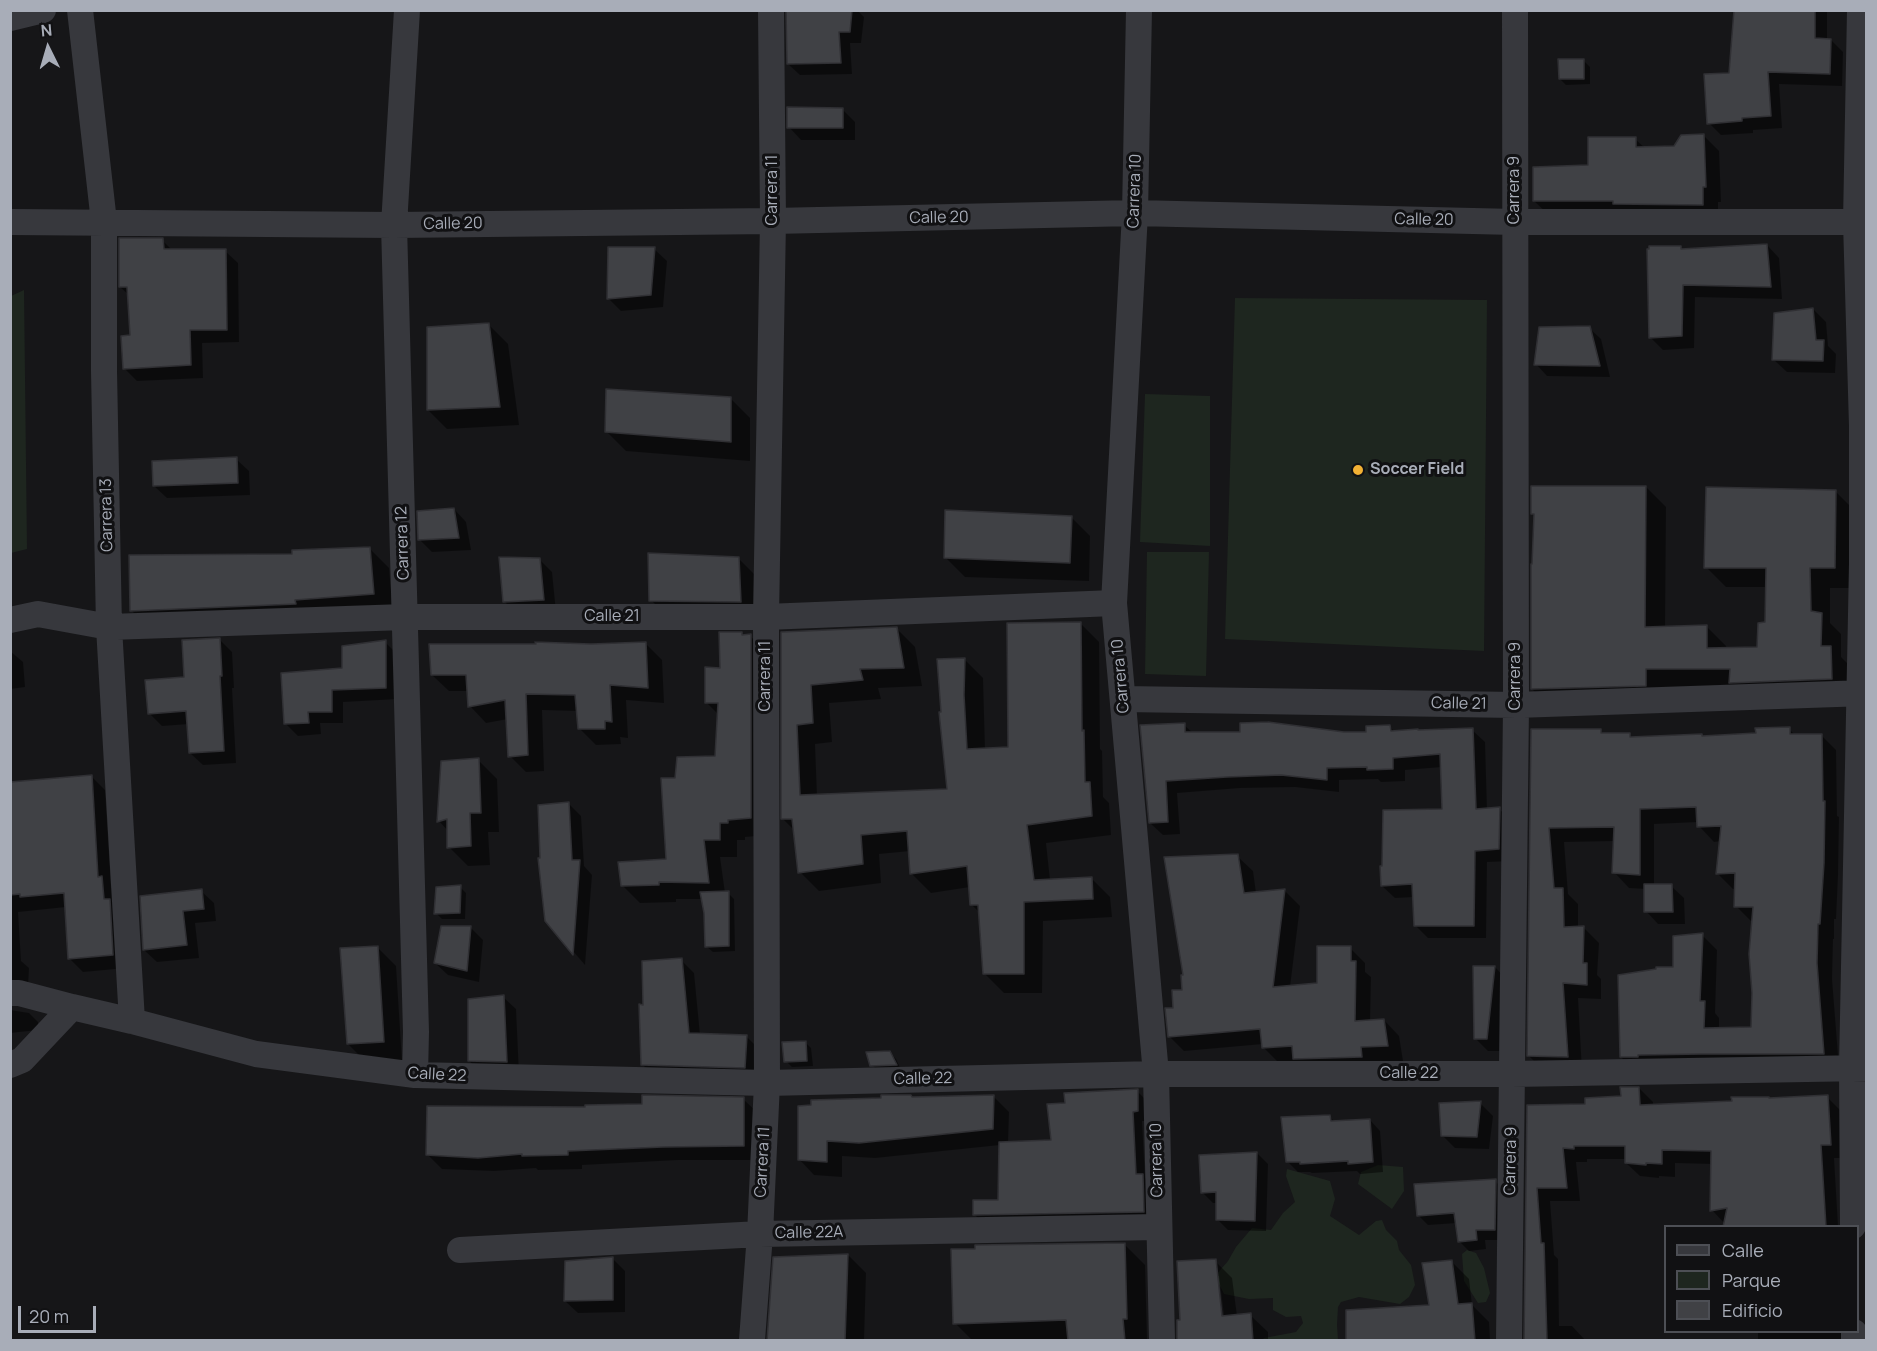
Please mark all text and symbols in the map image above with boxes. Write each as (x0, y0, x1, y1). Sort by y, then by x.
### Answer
north arrow (18, 18, 78, 78)
text: N (40, 19, 53, 42)
street label: Carrera 10 (1124, 153, 1146, 229)
street label: Carrera 11 (763, 154, 783, 226)
street label: Carrera 9 (1505, 156, 1525, 224)
street label: Calle 20 (909, 208, 969, 228)
street label: Calle 20 (1394, 210, 1454, 230)
street label: Calle 20 (423, 214, 483, 234)
place label: Soccer Field (1370, 460, 1464, 480)
marker: Soccer Field (1351, 463, 1365, 477)
street label: Carrera 13 (97, 478, 117, 552)
street label: Carrera 12 (392, 506, 414, 580)
street label: Calle 21 (584, 607, 640, 627)
street label: Carrera 10 (1108, 638, 1134, 714)
street label: Carrera 11 (756, 640, 776, 712)
street label: Carrera 9 (1506, 642, 1526, 710)
street label: Calle 21 (1431, 694, 1487, 714)
street label: Calle 22 (407, 1064, 467, 1086)
street label: Calle 22 (1380, 1064, 1438, 1084)
street label: Calle 22 (894, 1069, 952, 1089)
street label: Carrera 10 (1147, 1123, 1167, 1197)
street label: Carrera 11 (752, 1126, 774, 1198)
street label: Carrera 9 (1501, 1127, 1521, 1195)
street label: Calle 22A (775, 1223, 843, 1243)
legend (1664, 1225, 1859, 1333)
text: Calle (1722, 1238, 1764, 1262)
text: Parque (1722, 1268, 1781, 1292)
scale bar (21, 1294, 99, 1332)
text: Edificio (1722, 1298, 1783, 1322)
text: 20 m (29, 1304, 69, 1328)

